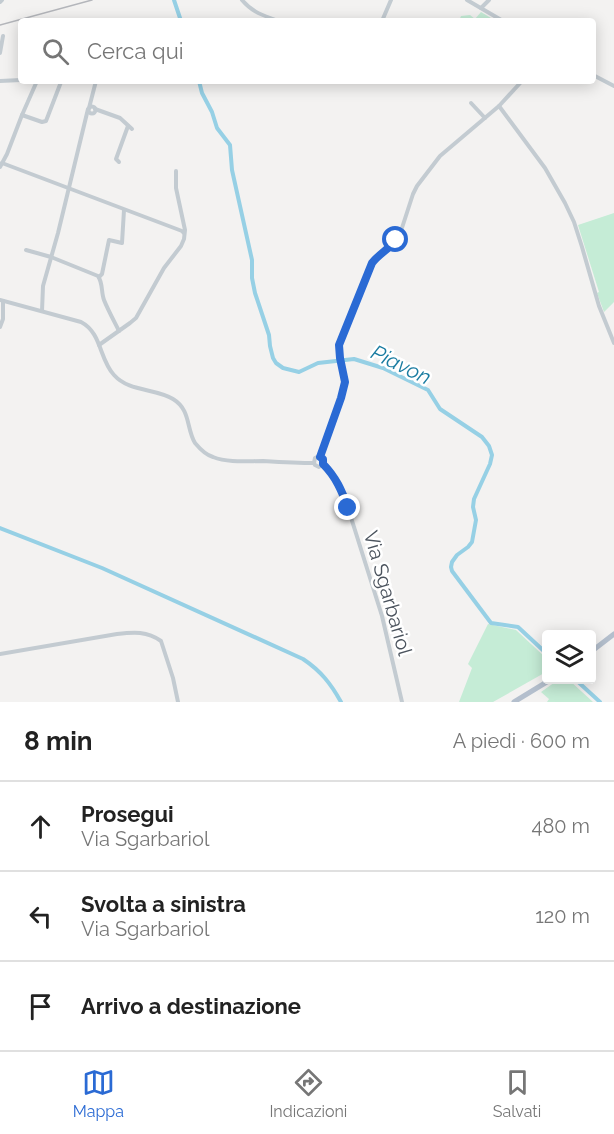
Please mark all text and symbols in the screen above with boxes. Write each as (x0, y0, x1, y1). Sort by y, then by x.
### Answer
search box (18, 18, 596, 84)
icon: search (39, 35, 72, 68)
text: Cerca qui (87, 38, 184, 64)
route start (382, 226, 408, 252)
water label: Piavon (367, 339, 435, 390)
route end (334, 494, 360, 520)
street label: Via Sgarbariol (359, 528, 417, 659)
map controls (542, 630, 596, 684)
button: layers (542, 630, 596, 684)
text: 8 min (24, 726, 92, 756)
text: A piedi · 600 m (453, 729, 590, 753)
text: Prosegui (81, 801, 174, 827)
icon: ahead (24, 810, 57, 843)
text: 480 m (532, 814, 590, 838)
text: Via Sgarbariol (81, 827, 209, 851)
text: Svolta a sinistra (81, 891, 246, 917)
icon: left (24, 900, 57, 933)
text: 120 m (535, 904, 590, 928)
text: Via Sgarbariol (81, 917, 209, 941)
icon: arrive (24, 990, 57, 1023)
text: Arrivo a destinazione (81, 993, 301, 1019)
tab: Mappa (73, 1066, 124, 1121)
tab: Indicazioni (269, 1066, 347, 1121)
tab: Salvati (493, 1066, 541, 1121)

